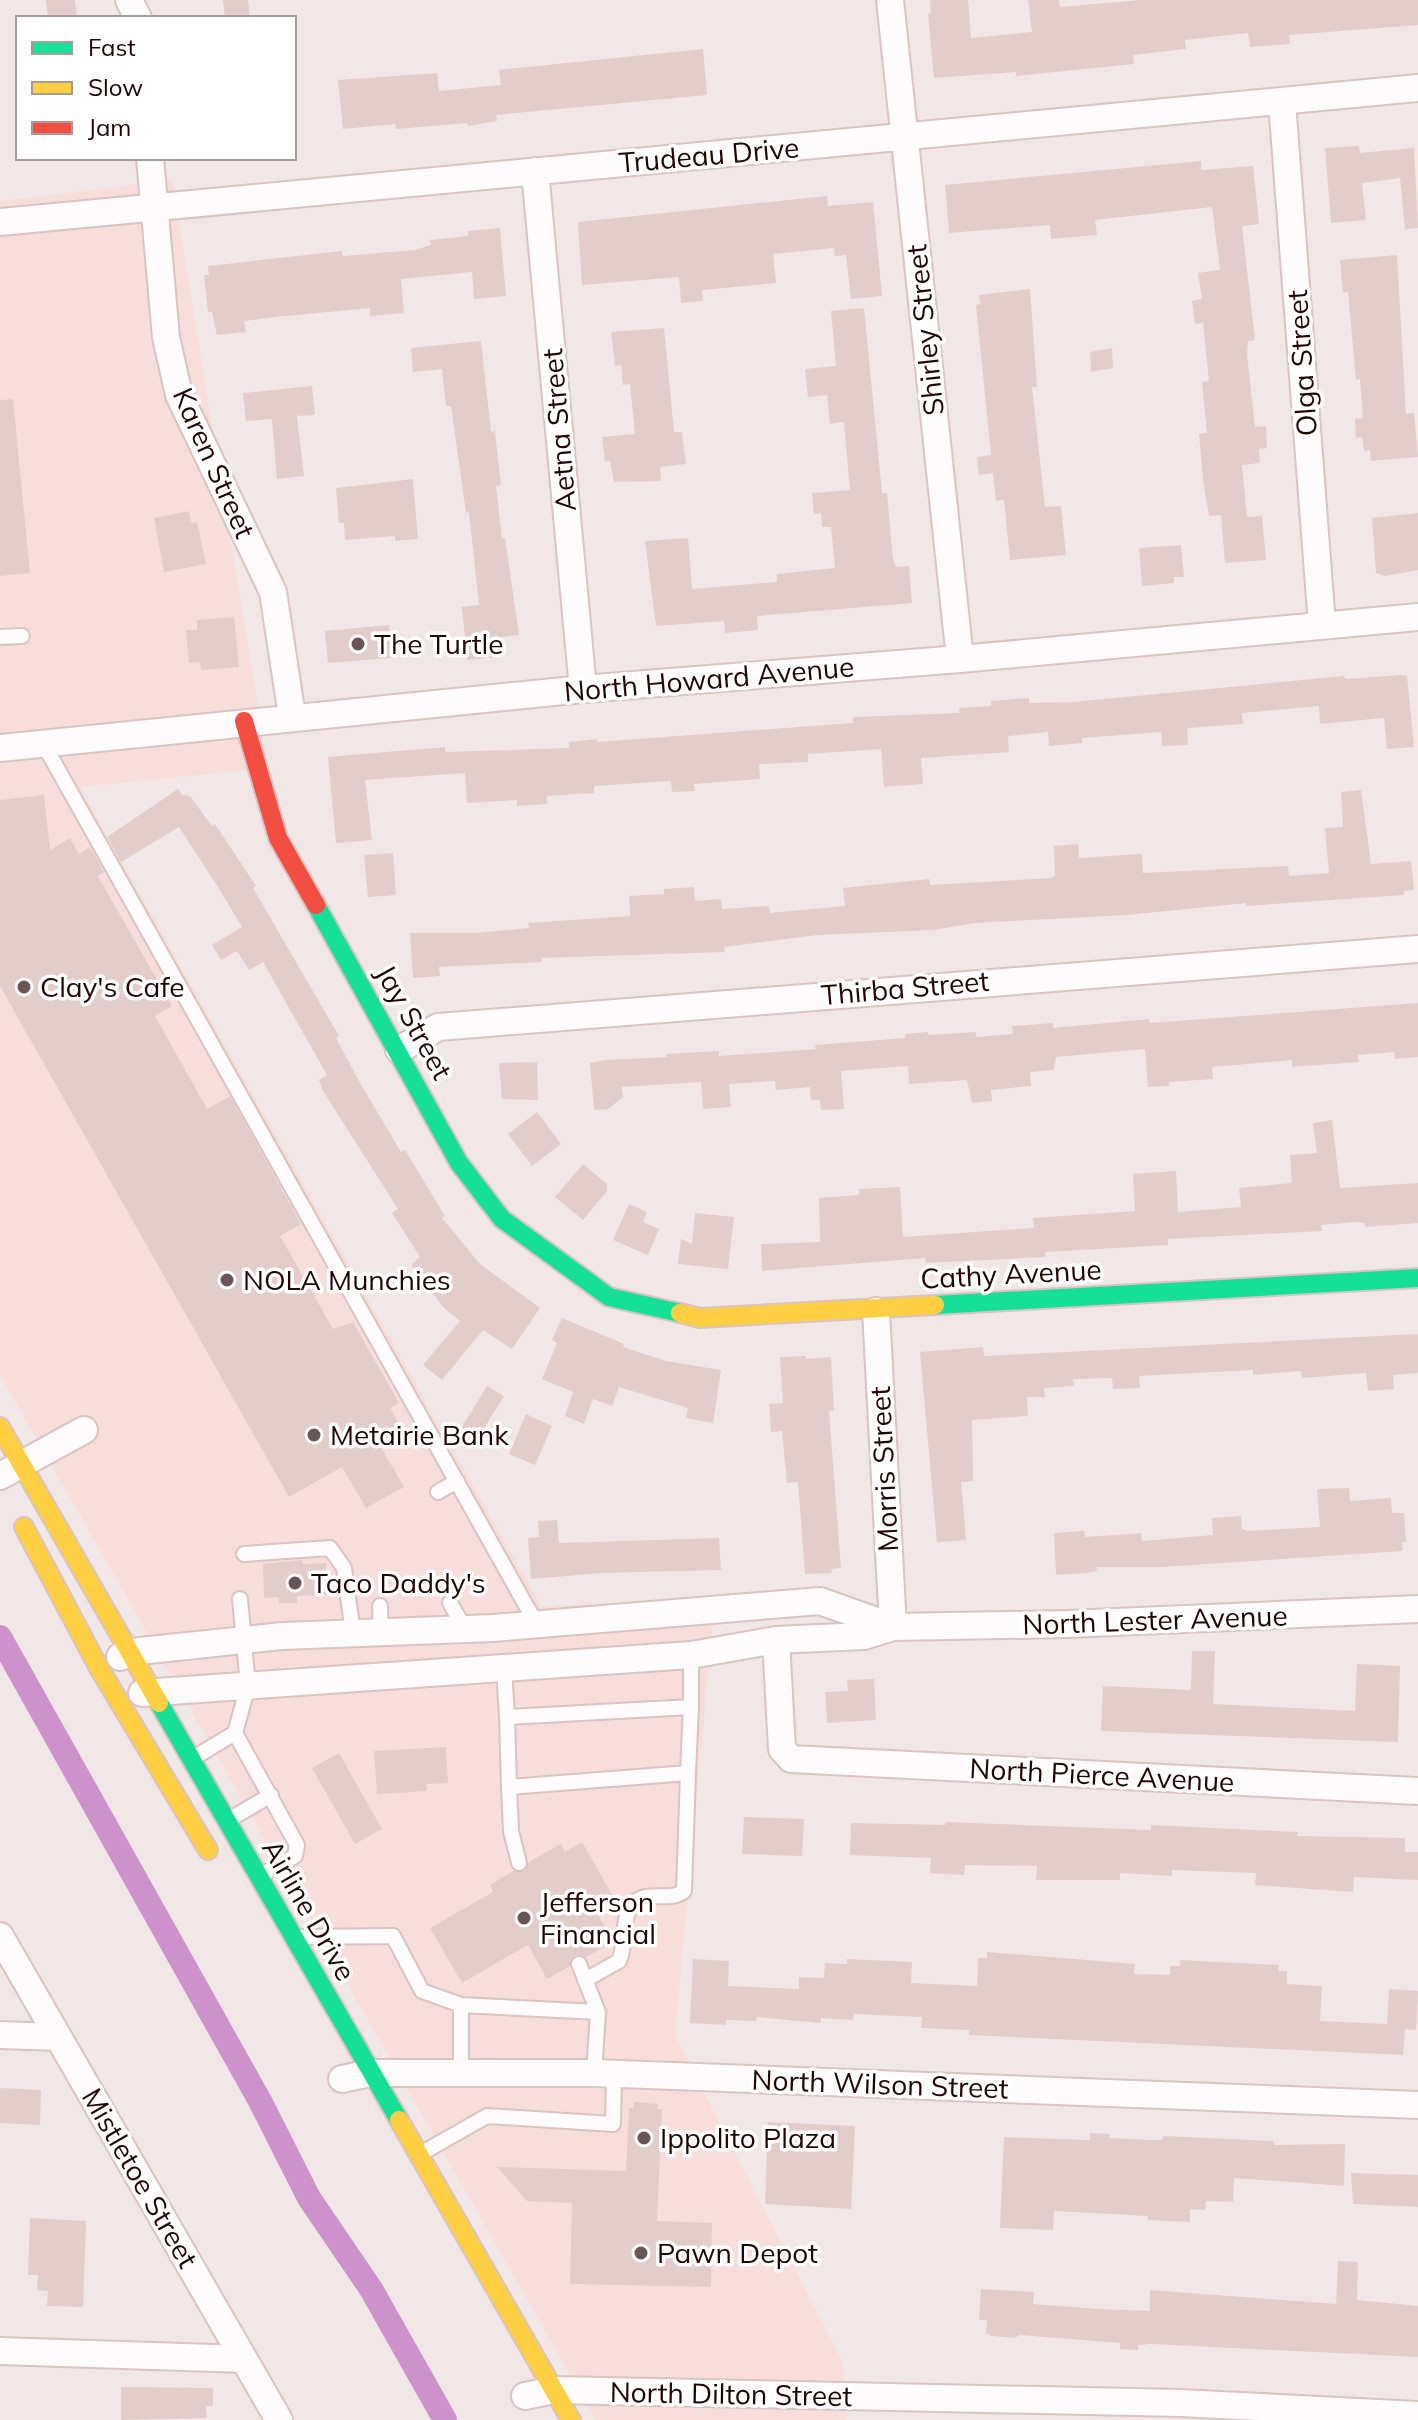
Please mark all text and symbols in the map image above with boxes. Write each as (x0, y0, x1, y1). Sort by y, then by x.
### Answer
legend (16, 16, 296, 160)
text: Fast (88, 32, 136, 62)
text: Slow (88, 72, 143, 102)
text: Jam (88, 112, 131, 142)
street label: Trudeau Drive (617, 129, 801, 180)
street label: Shirley Street (898, 242, 951, 417)
street label: Olga Street (1279, 288, 1324, 437)
street label: Aetna Street (534, 347, 583, 513)
street label: Karen Street (166, 382, 263, 544)
place label: The Turtle (374, 626, 504, 661)
marker: The Turtle (349, 635, 367, 653)
street label: North Howard Avenue (562, 648, 855, 709)
street label: Jay Street (369, 958, 460, 1085)
street label: Thirba Street (820, 963, 991, 1012)
place label: Clay's Cafe (40, 969, 185, 1004)
marker: Clay's Cafe (15, 978, 33, 996)
street label: Cathy Avenue (920, 1251, 1102, 1296)
place label: NOLA Munchies (243, 1262, 451, 1297)
marker: NOLA Munchies (218, 1271, 236, 1289)
street label: Morris Street (862, 1385, 905, 1553)
place label: Metairie Bank (330, 1417, 509, 1452)
marker: Metairie Bank (305, 1426, 323, 1444)
place label: Taco Daddy's (311, 1565, 486, 1600)
marker: Taco Daddy's (286, 1574, 304, 1592)
street label: North Lester Avenue (1022, 1597, 1288, 1642)
street label: North Pierce Avenue (969, 1750, 1235, 1799)
street label: Airline Drive (255, 1833, 364, 1987)
place label: Jefferson Financial (540, 1884, 656, 1951)
marker: Jefferson Financial (515, 1909, 533, 1927)
street label: North Wilson Street (751, 2062, 1009, 2105)
street label: Mistletoe Street (75, 2082, 206, 2274)
place label: Ippolito Plaza (660, 2120, 836, 2155)
marker: Ippolito Plaza (635, 2129, 653, 2147)
place label: Pawn Depot (657, 2235, 818, 2270)
marker: Pawn Depot (632, 2244, 650, 2262)
street label: North Dilton Street (610, 2374, 853, 2413)

